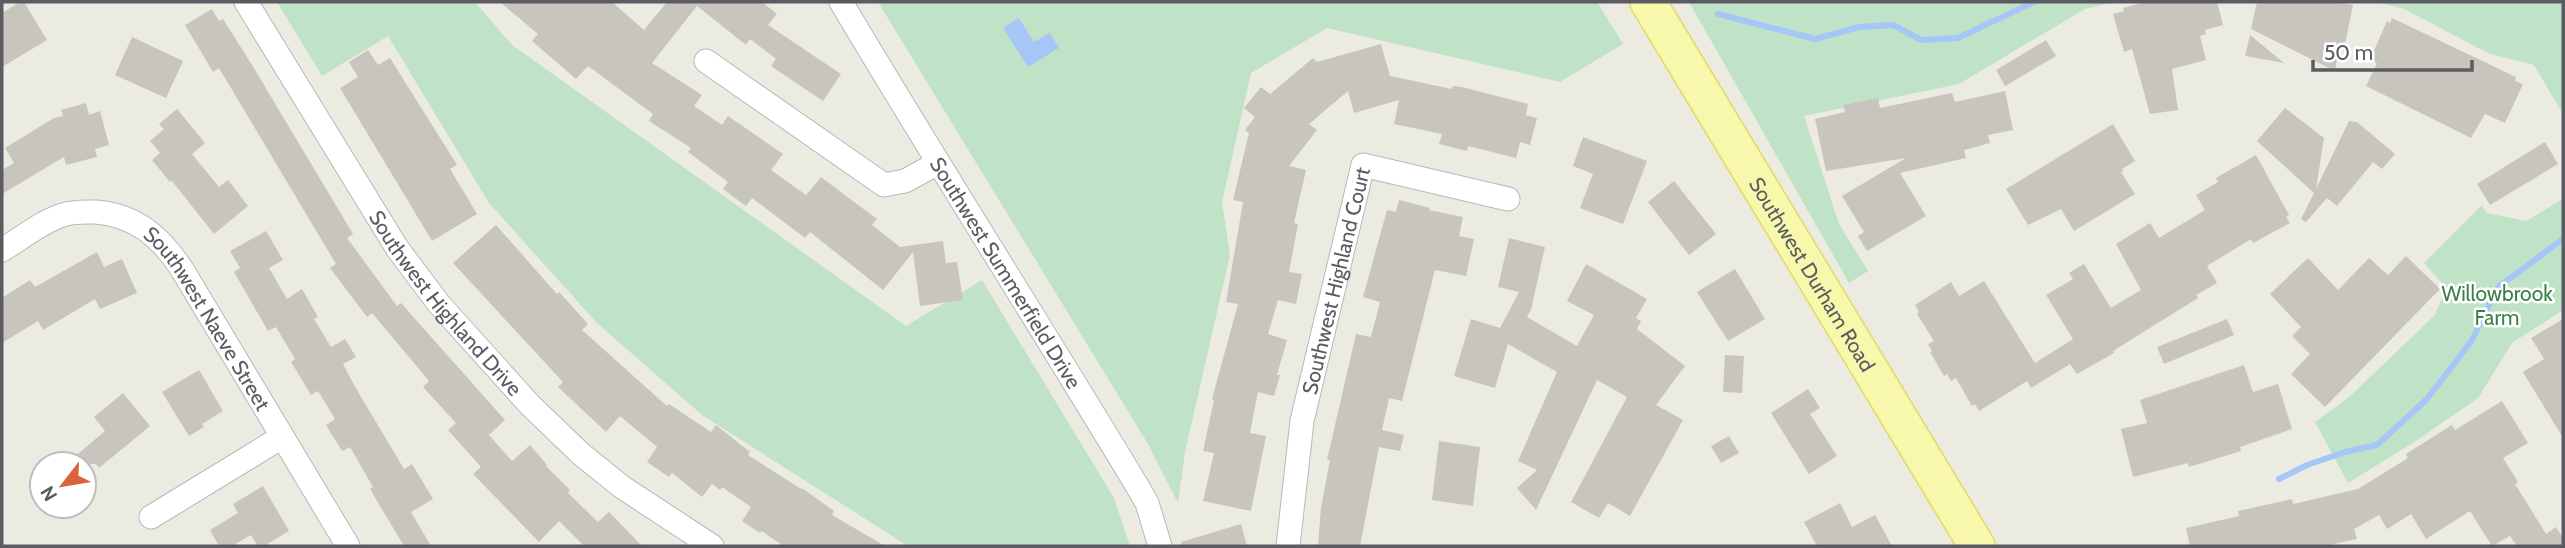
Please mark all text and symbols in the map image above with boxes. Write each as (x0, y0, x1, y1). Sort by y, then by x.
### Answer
scale bar (2313, 28, 2472, 72)
text: 50 m (2324, 40, 2373, 65)
street label: Southwest Summerfield Drive (925, 152, 1087, 393)
street label: Southwest Highland Court (1296, 165, 1375, 397)
street label: Southwest Durham Road (1744, 172, 1881, 376)
street label: Southwest Highland Drive (364, 206, 528, 401)
street label: Southwest Naeve Street (139, 221, 276, 415)
park label: Willowbrook Farm (2441, 281, 2553, 330)
north arrow (28, 450, 98, 520)
text: N (36, 482, 62, 505)

